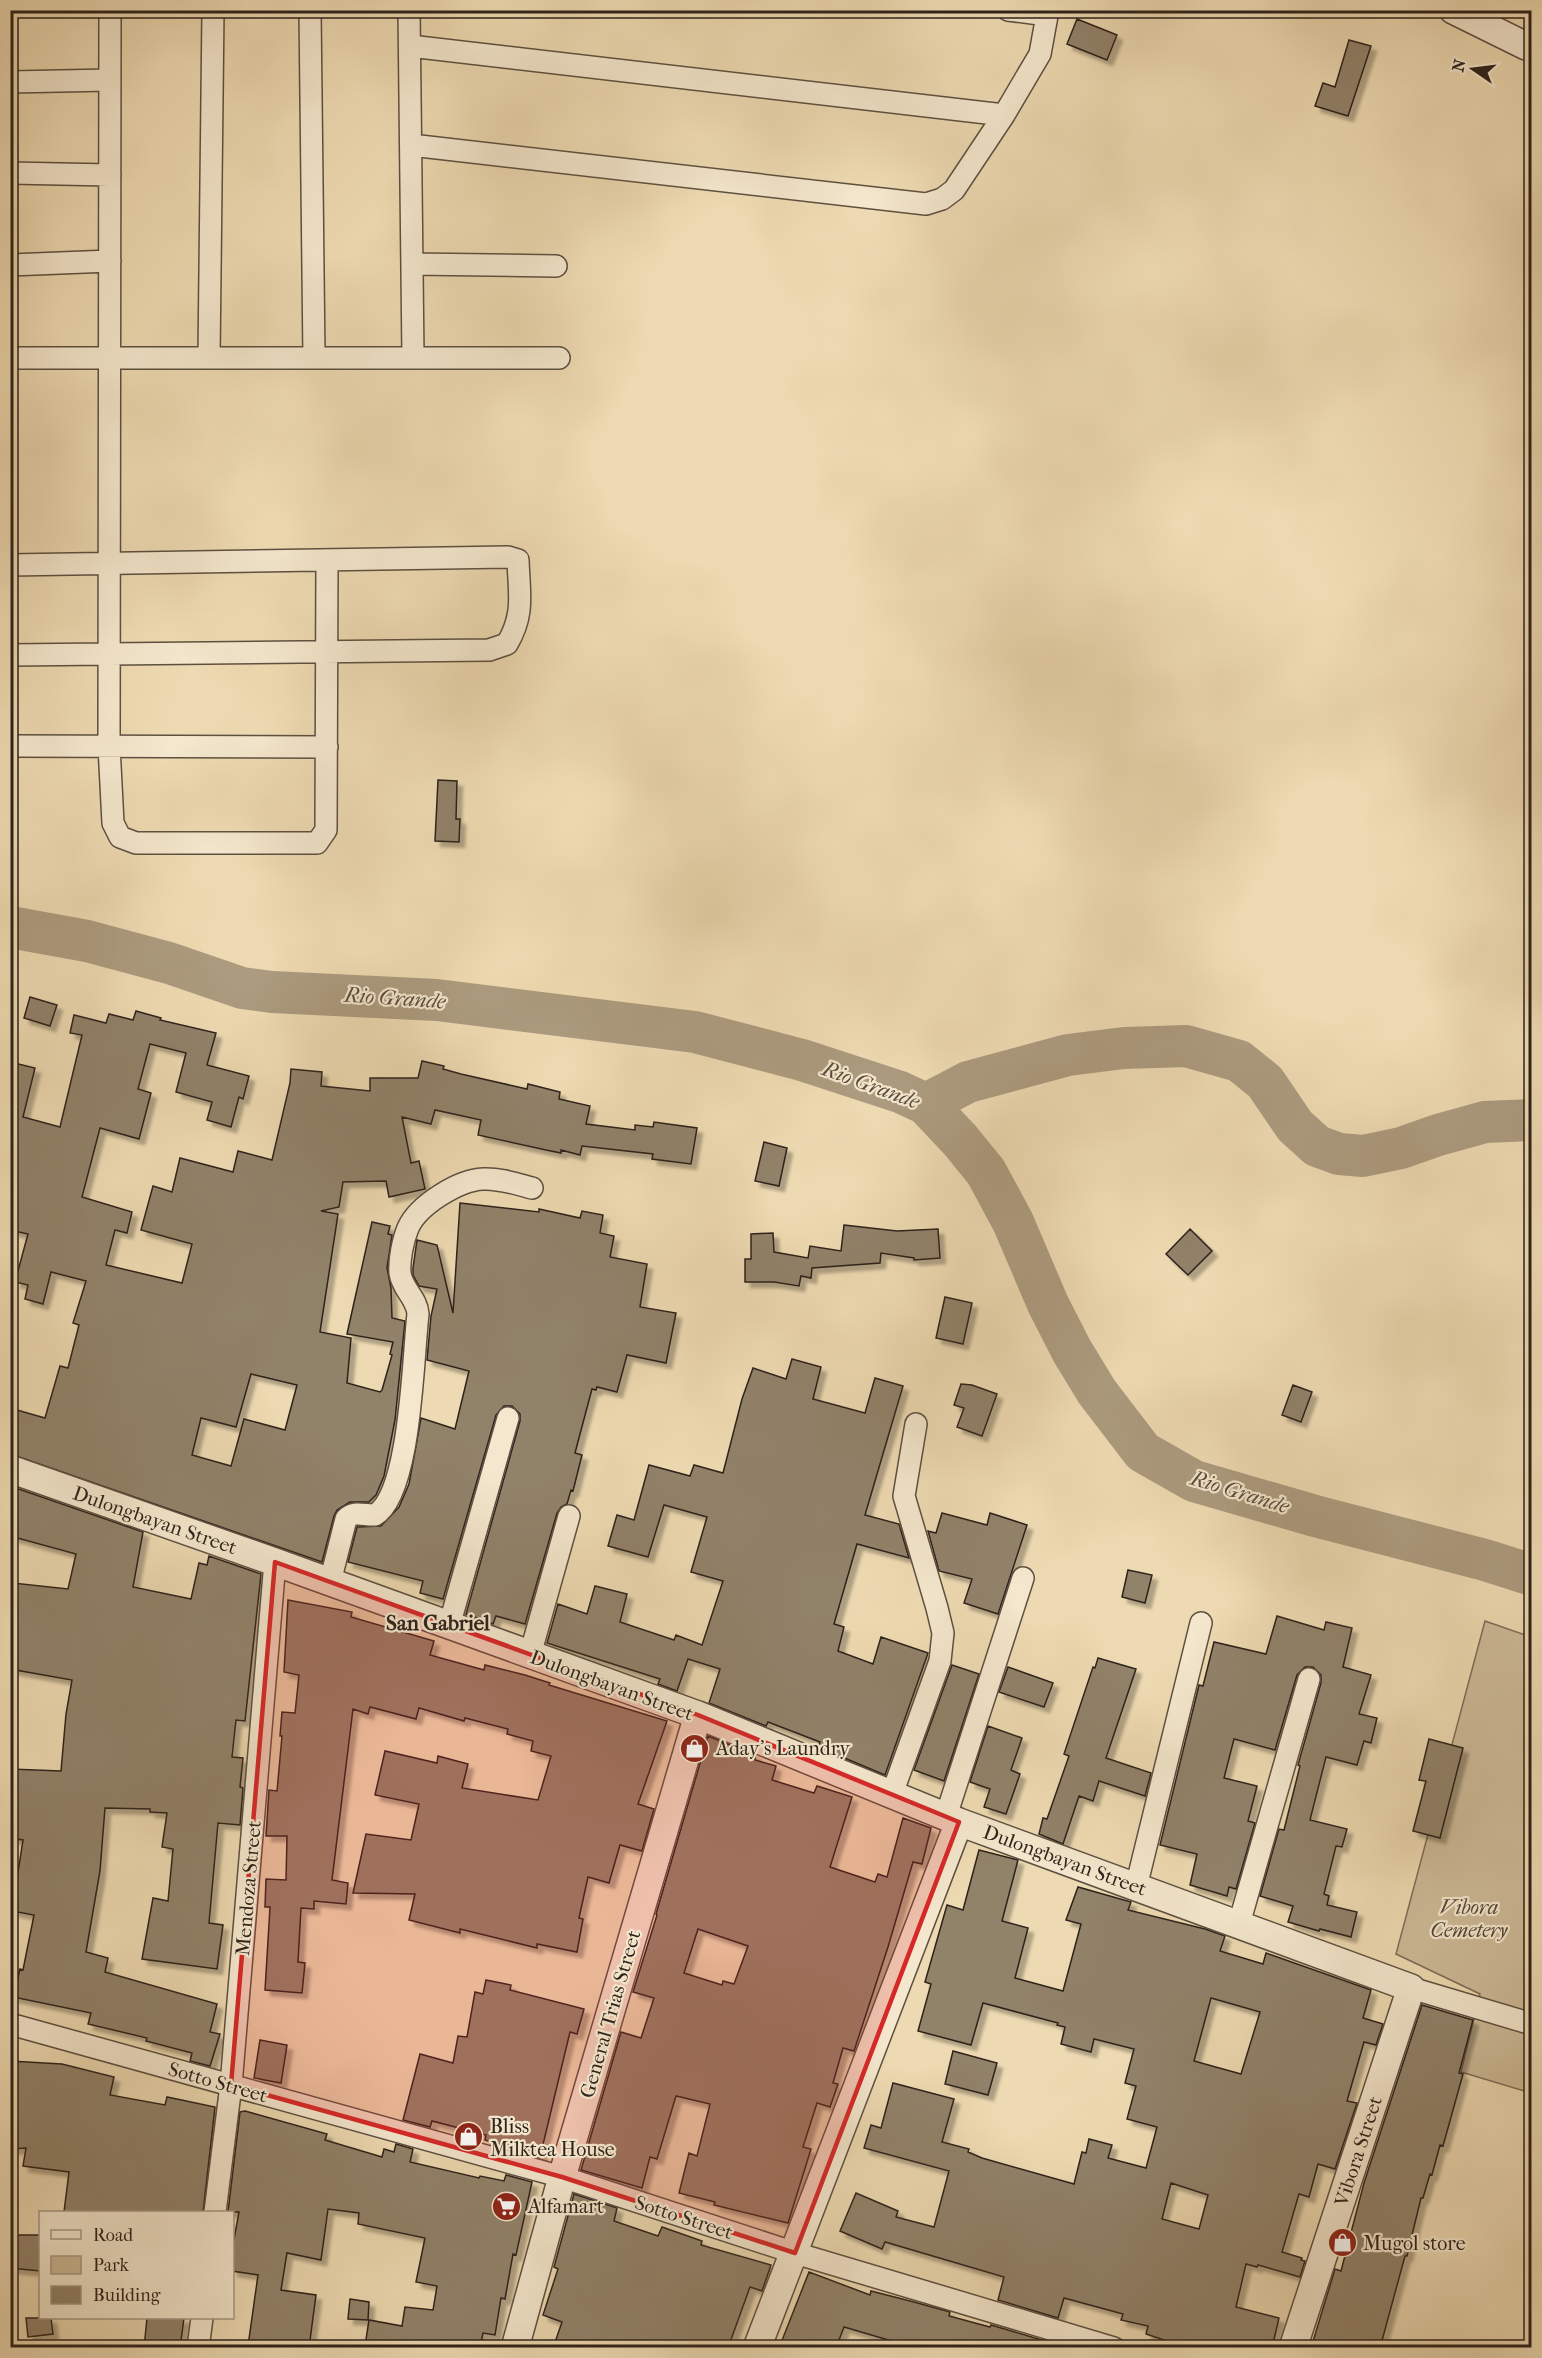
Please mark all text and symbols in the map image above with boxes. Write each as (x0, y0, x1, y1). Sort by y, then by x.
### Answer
north arrow (1443, 39, 1503, 99)
text: N (1448, 56, 1470, 74)
water label: Rio Grande (342, 982, 447, 1014)
water label: Rio Grande (817, 1056, 923, 1114)
water label: Rio Grande (1186, 1465, 1292, 1518)
street label: Dulongbayan Street (70, 1482, 240, 1559)
district label: San Gabriel (386, 1611, 490, 1635)
street label: Dulongbayan Street (527, 1645, 697, 1726)
shop icon: Aday's Laundry (679, 1732, 711, 1764)
place label: Aday's Laundry (715, 1737, 851, 1760)
street label: Mendoza Street (231, 1819, 266, 1957)
street label: Dulongbayan Street (980, 1820, 1150, 1901)
park label: Vibora Cemetery (1430, 1896, 1508, 1942)
street label: General Trias Street (576, 1928, 645, 2101)
street label: Sotto Street (166, 2057, 270, 2108)
street label: Vibora Street (1330, 2093, 1387, 2210)
place label: Bliss Milktea House (490, 2115, 615, 2161)
shop icon: Bliss Milktea House (453, 2121, 485, 2153)
supermarket icon: Alfamart (491, 2190, 523, 2222)
street label: Sotto Street (632, 2191, 736, 2244)
place label: Alfamart (527, 2195, 604, 2218)
legend (39, 2211, 234, 2319)
text: Road (93, 2225, 133, 2246)
shop icon: Mugol store (1326, 2227, 1358, 2259)
place label: Mugol store (1363, 2232, 1466, 2255)
text: Park (93, 2255, 130, 2276)
text: Building (93, 2285, 161, 2306)

